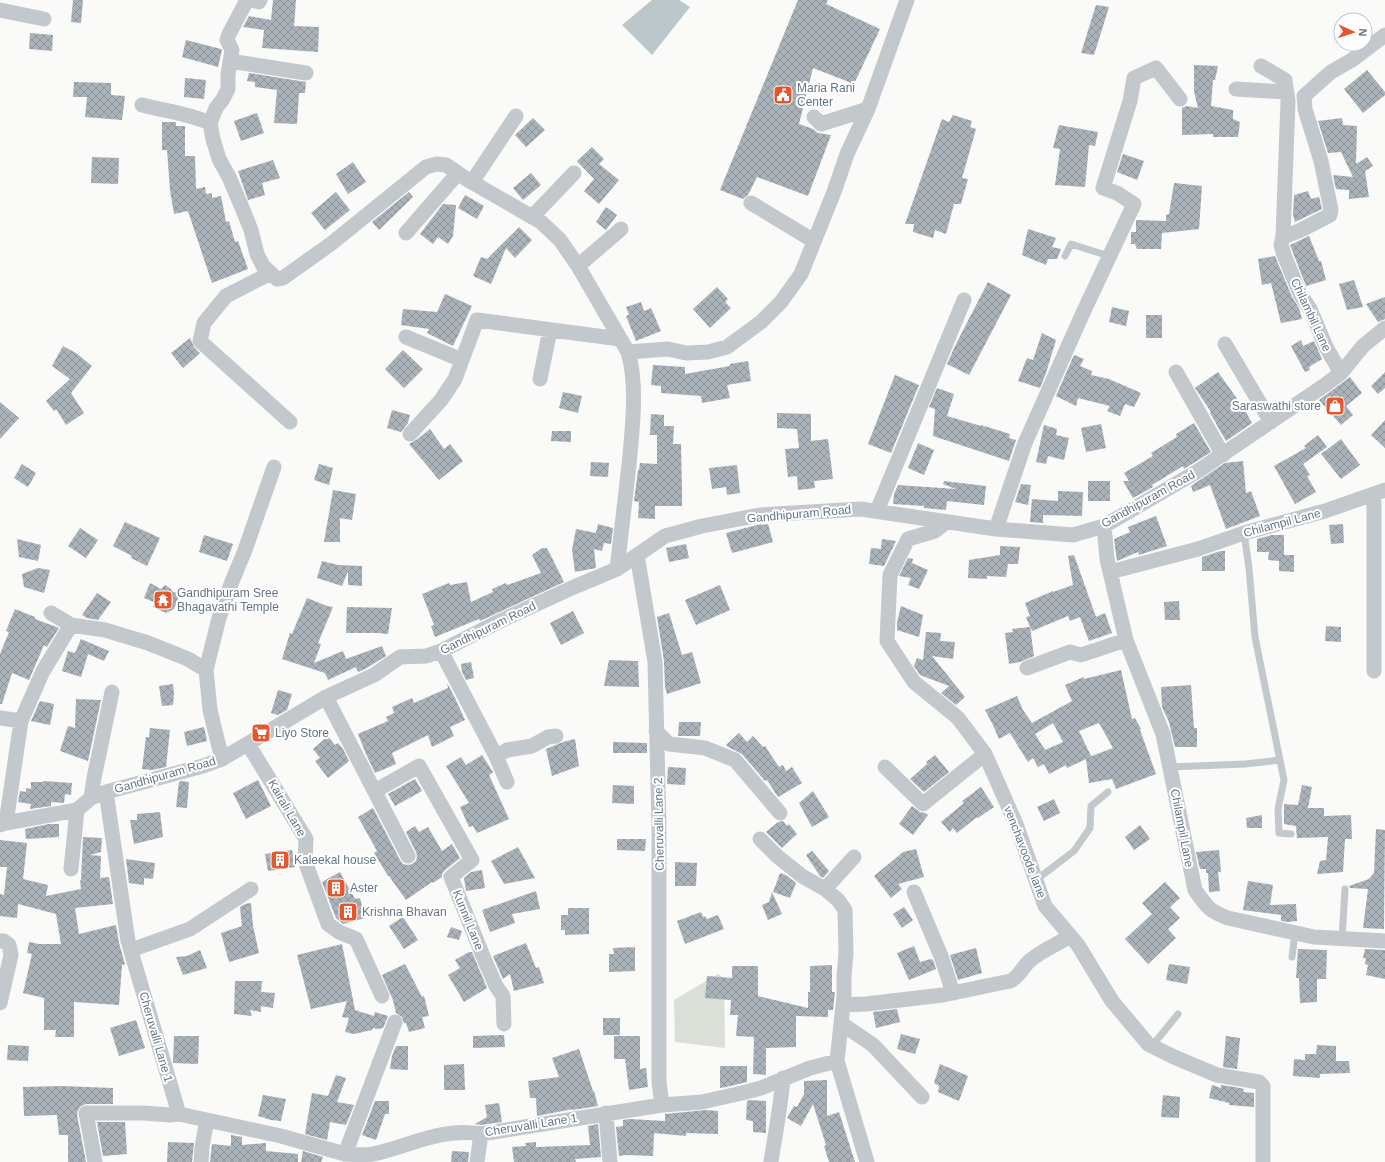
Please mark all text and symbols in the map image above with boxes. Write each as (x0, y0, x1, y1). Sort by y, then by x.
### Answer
north arrow (1333, 12, 1373, 52)
text: N (1357, 28, 1369, 37)
place label: Maria Rani Center (797, 81, 855, 109)
public building icon: Maria Rani Center (772, 84, 794, 106)
street label: Chilambil Lane (1288, 276, 1334, 354)
shop icon: Saraswathi store (1324, 395, 1346, 417)
place label: Saraswathi store (1232, 399, 1321, 413)
street label: Gandhipuram Road (1099, 467, 1197, 531)
street label: Gandhipuram Road (746, 502, 852, 526)
street label: Chilampil Lane (1242, 506, 1322, 540)
place label: Gandhipuram Sree Bhagavathi Temple (177, 586, 279, 614)
temple icon: Gandhipuram Sree Bhagavathi Temple (152, 589, 174, 611)
street label: Gandhipuram Road (438, 599, 538, 657)
supermarket icon: Liyo Store (250, 722, 272, 744)
place label: Liyo Store (275, 726, 329, 740)
street label: Gandhipuram Road (113, 754, 217, 796)
street label: Kairali Lane (265, 777, 309, 839)
street label: Cheruvalli Lane 2 (651, 777, 667, 871)
street label: Chilampil Lane (1168, 788, 1197, 869)
street label: venchavoode lane (1001, 804, 1049, 900)
building icon: Kaleekal house (269, 849, 291, 871)
place label: Kaleekal house (294, 853, 376, 867)
building icon: Aster (325, 877, 347, 899)
place label: Aster (350, 881, 378, 895)
street label: Kunnil Lane (450, 888, 486, 952)
building icon: Krishna Bhavan (337, 901, 359, 923)
place label: Krishna Bhavan (362, 905, 447, 919)
street label: Cheruvalli Lane 1 (136, 990, 176, 1084)
street label: Cheruvalli Lane 1 (484, 1111, 579, 1139)

